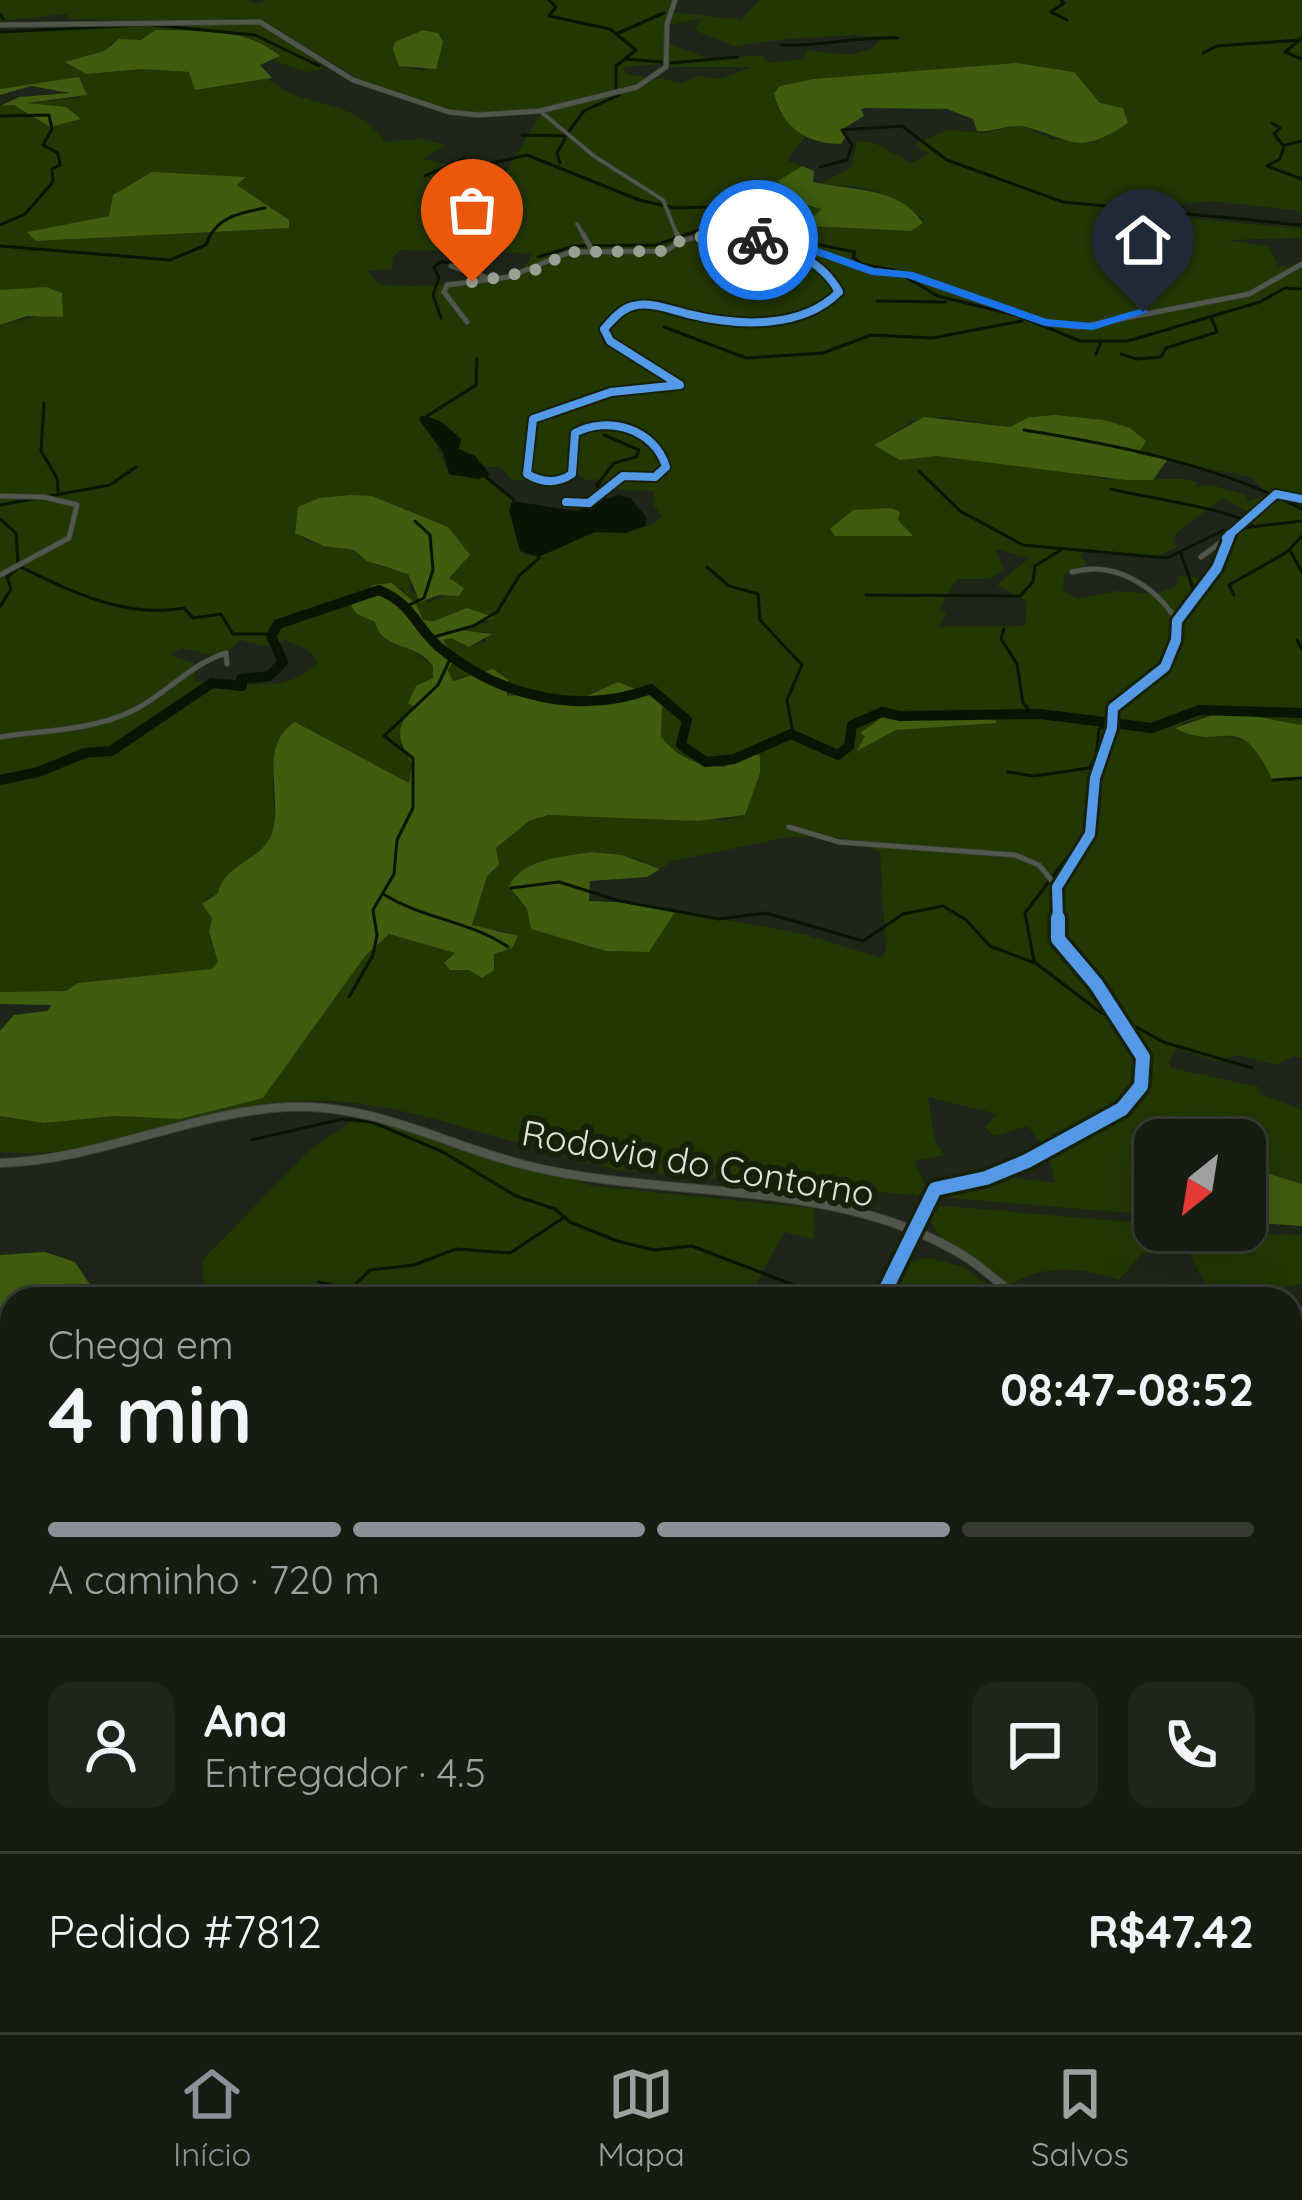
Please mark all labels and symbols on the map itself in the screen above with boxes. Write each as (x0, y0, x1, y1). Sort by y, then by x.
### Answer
pin (421, 159, 523, 282)
courier (698, 180, 818, 300)
pin (1092, 189, 1194, 312)
street label: Rodovia do Contorno (518, 1109, 878, 1216)
north arrow (1134, 1119, 1266, 1251)

